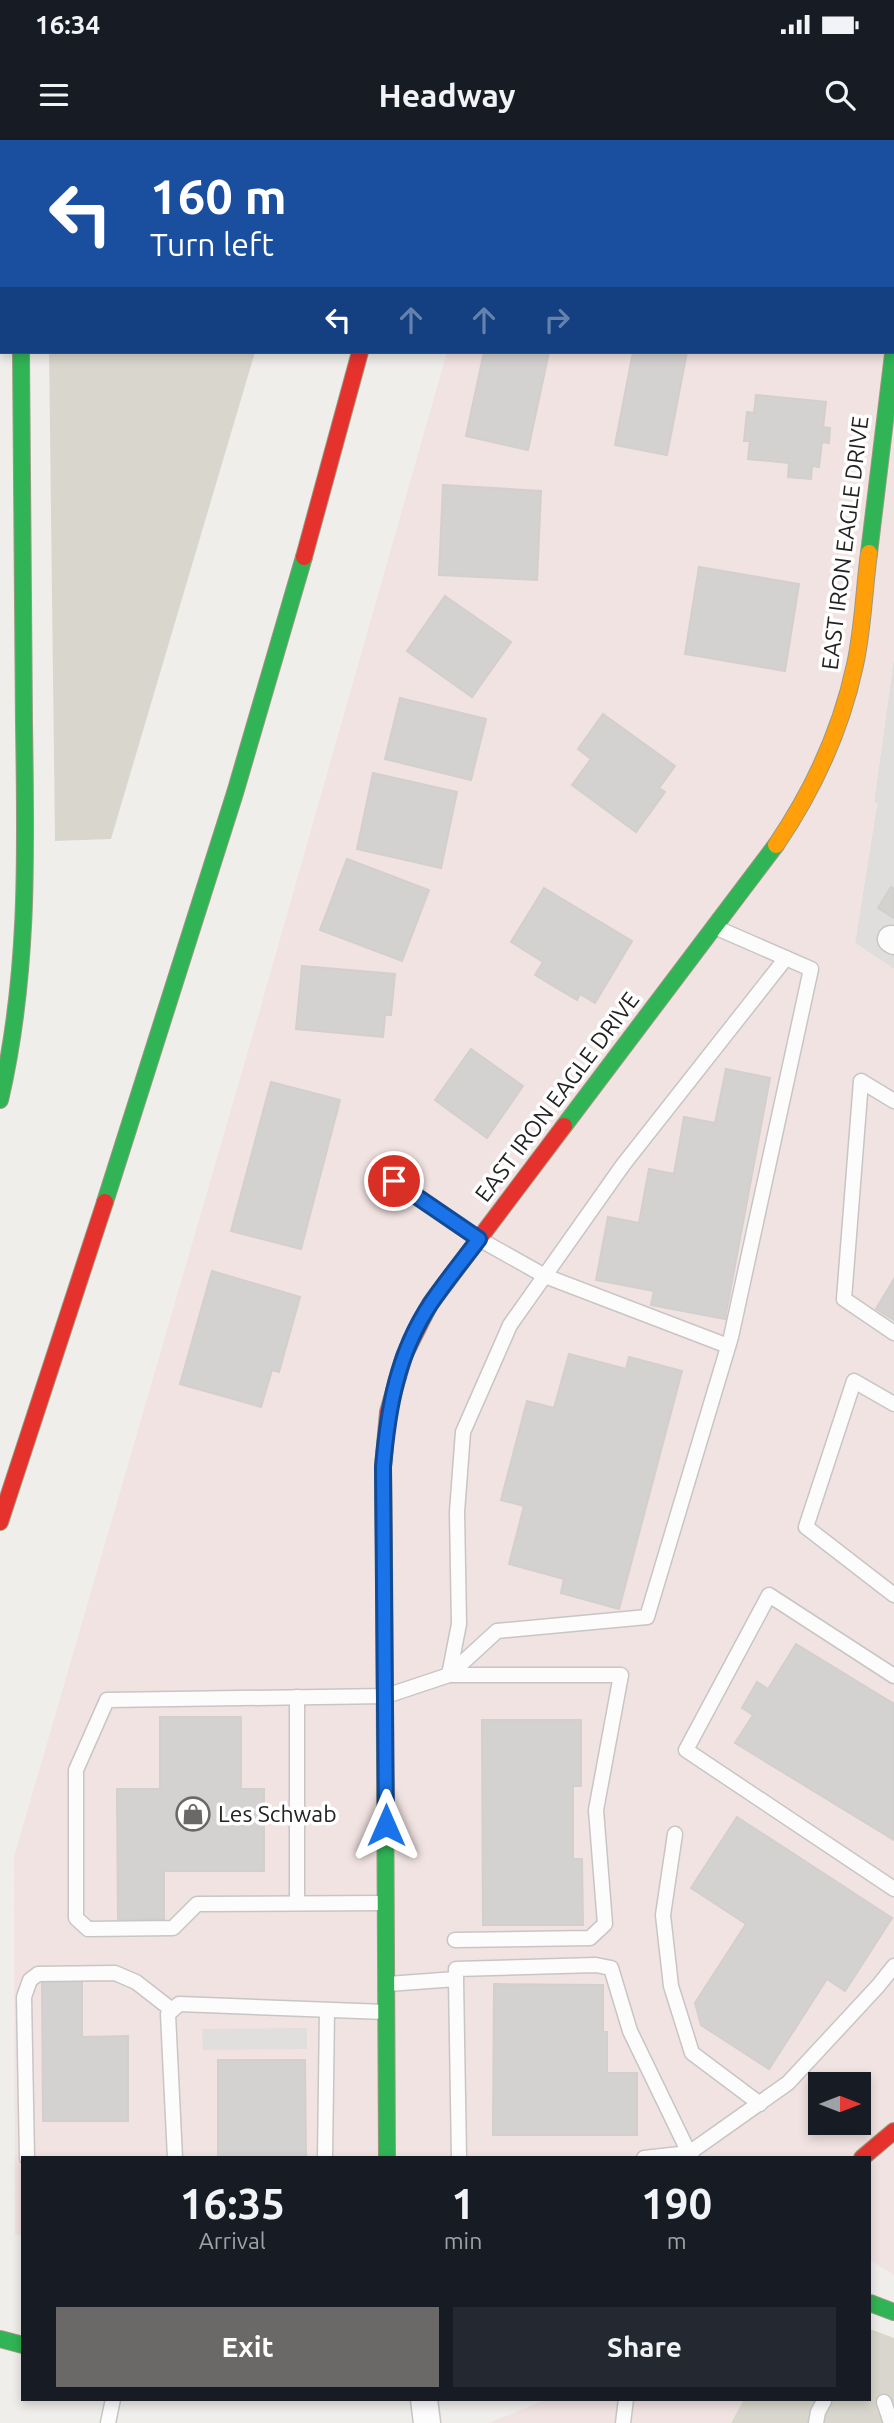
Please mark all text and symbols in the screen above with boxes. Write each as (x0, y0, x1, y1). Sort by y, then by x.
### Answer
text: 16:34 (35, 10, 100, 39)
icon: menu (35, 76, 73, 114)
icon: search (821, 76, 859, 114)
text: Headway (378, 77, 516, 113)
icon: left (35, 168, 126, 259)
text: 160 m (150, 168, 287, 223)
text: Turn left (150, 226, 274, 262)
icon: left (319, 301, 357, 339)
icon: ahead (392, 301, 430, 339)
icon: ahead (465, 301, 503, 339)
icon: right (538, 301, 576, 339)
street label: EAST IRON EAGLE DRIVE (817, 415, 872, 671)
street label: EAST IRON EAGLE DRIVE (470, 987, 643, 1206)
pin (364, 1151, 424, 1211)
icon: arrive (375, 1162, 413, 1200)
position arrow (349, 1788, 423, 1862)
shop icon: Les Schwab (174, 1795, 212, 1833)
place label: Les Schwab (218, 1801, 337, 1826)
north arrow (808, 2072, 872, 2135)
map controls (808, 2072, 871, 2135)
text: 16:35 (180, 2180, 285, 2227)
text: 1 (451, 2180, 475, 2227)
text: 190 (641, 2180, 712, 2227)
text: Arrival (199, 2228, 266, 2253)
text: min (444, 2228, 482, 2253)
text: m (667, 2228, 687, 2253)
button: Exit (56, 2307, 439, 2387)
button: Share (453, 2307, 836, 2387)

